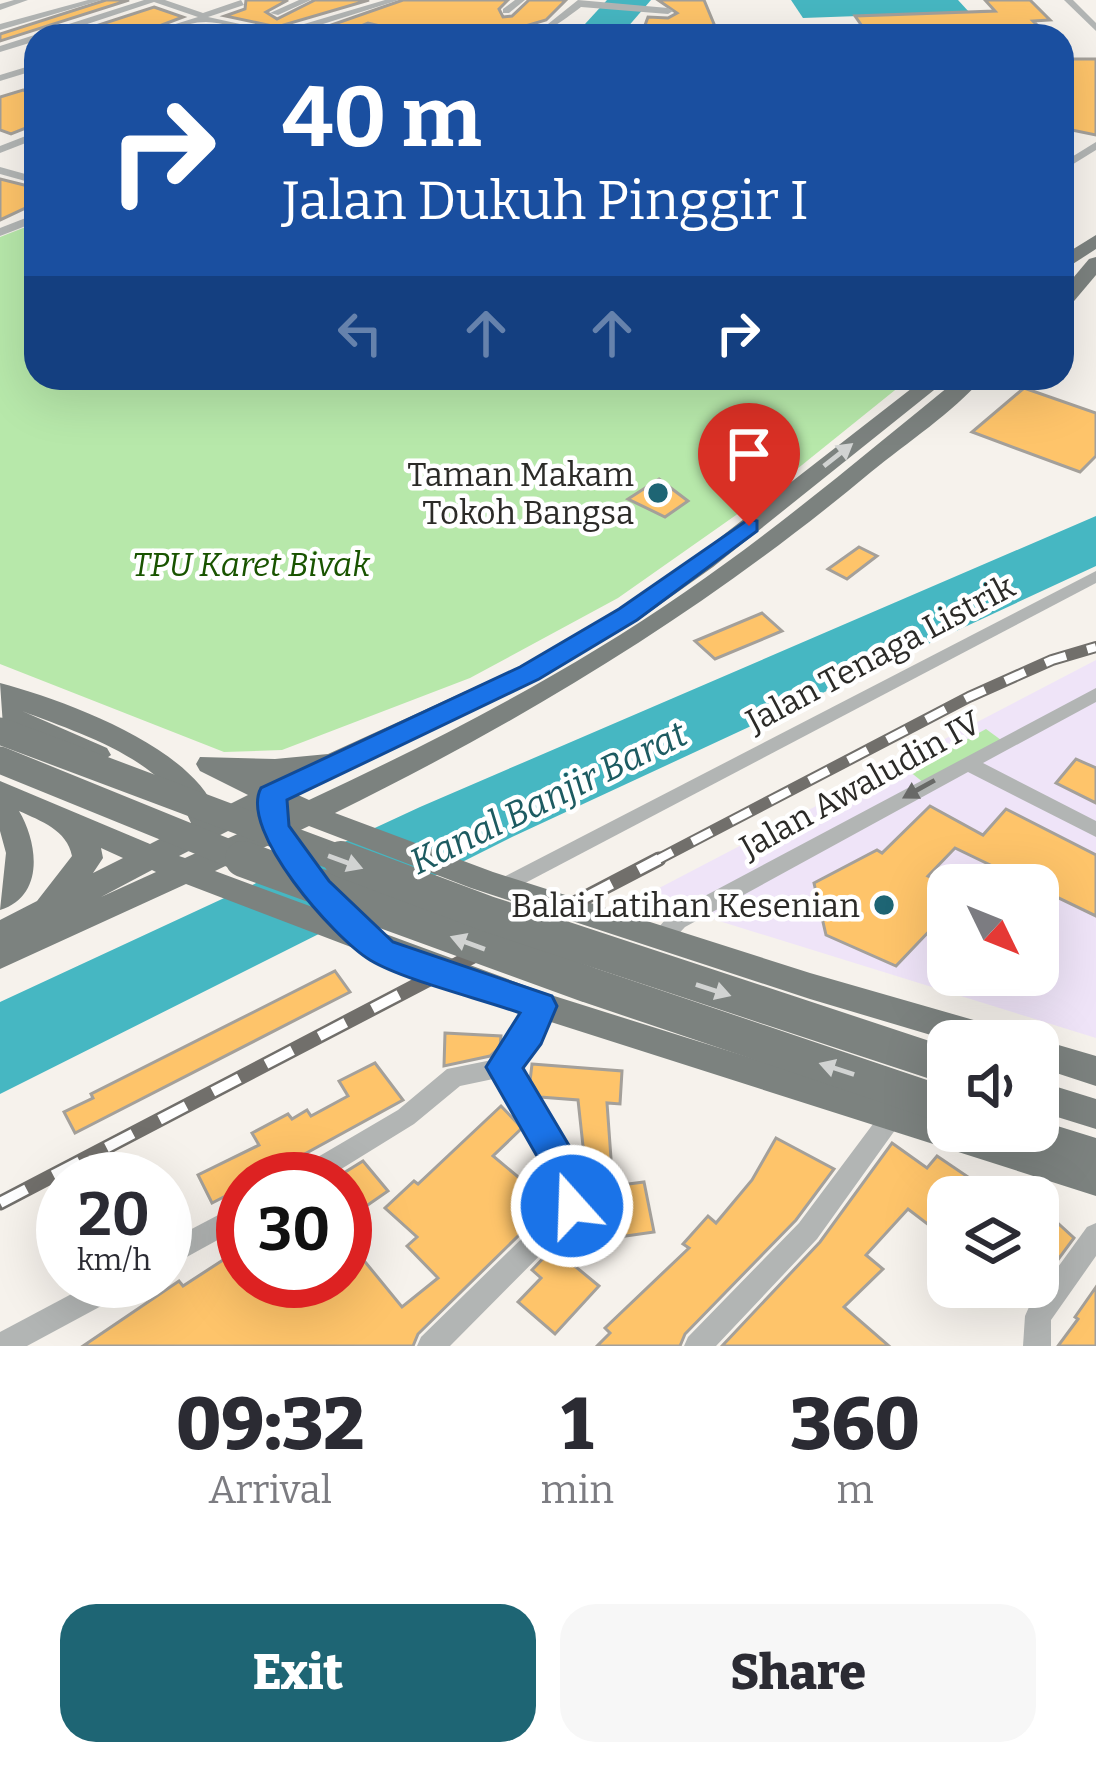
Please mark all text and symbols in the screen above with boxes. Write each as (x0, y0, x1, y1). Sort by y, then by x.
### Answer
text: 40 m (282, 67, 482, 168)
icon: right (84, 72, 240, 228)
text: Jalan Dukuh Pinggir I (282, 169, 809, 233)
icon: left (327, 300, 393, 366)
icon: ahead (453, 300, 519, 366)
icon: ahead (579, 300, 645, 366)
icon: right (705, 300, 771, 366)
pin (698, 403, 800, 526)
icon: arrive (716, 421, 782, 487)
one-way arrow (823, 444, 854, 468)
place label: Taman Makam Tokoh Bangsa (407, 455, 634, 533)
marker: Taman Makam Tokoh Bangsa (645, 480, 671, 506)
park label: TPU Karet Bivak (132, 545, 371, 585)
street label: Jalan Tenaga Listrik (739, 566, 1022, 742)
street label: Jalan Awaludin IV (732, 702, 988, 868)
water label: Kanal Banjir Barat (403, 711, 695, 884)
one-way arrow (903, 778, 936, 799)
one-way arrow (327, 854, 363, 873)
north arrow (927, 864, 1059, 996)
map controls (927, 864, 1059, 1308)
place label: Balai Latihan Kesenian (511, 886, 860, 926)
marker: Balai Latihan Kesenian (871, 892, 897, 918)
one-way arrow (449, 933, 485, 951)
one-way arrow (695, 981, 732, 1000)
button: sound (927, 1020, 1059, 1152)
one-way arrow (818, 1059, 855, 1078)
position arrow (509, 1143, 635, 1269)
speed limit sign: 30 (216, 1152, 372, 1308)
button: layers (927, 1176, 1059, 1308)
text: 20 (78, 1179, 150, 1251)
text: km/h (77, 1242, 151, 1278)
text: 09:32 (176, 1382, 365, 1468)
text: 1 (561, 1382, 593, 1468)
text: 360 (790, 1382, 920, 1468)
text: Arrival (208, 1467, 332, 1513)
text: min (541, 1467, 614, 1513)
text: m (836, 1467, 874, 1513)
button: Exit (60, 1604, 536, 1742)
button: Share (560, 1604, 1036, 1742)

